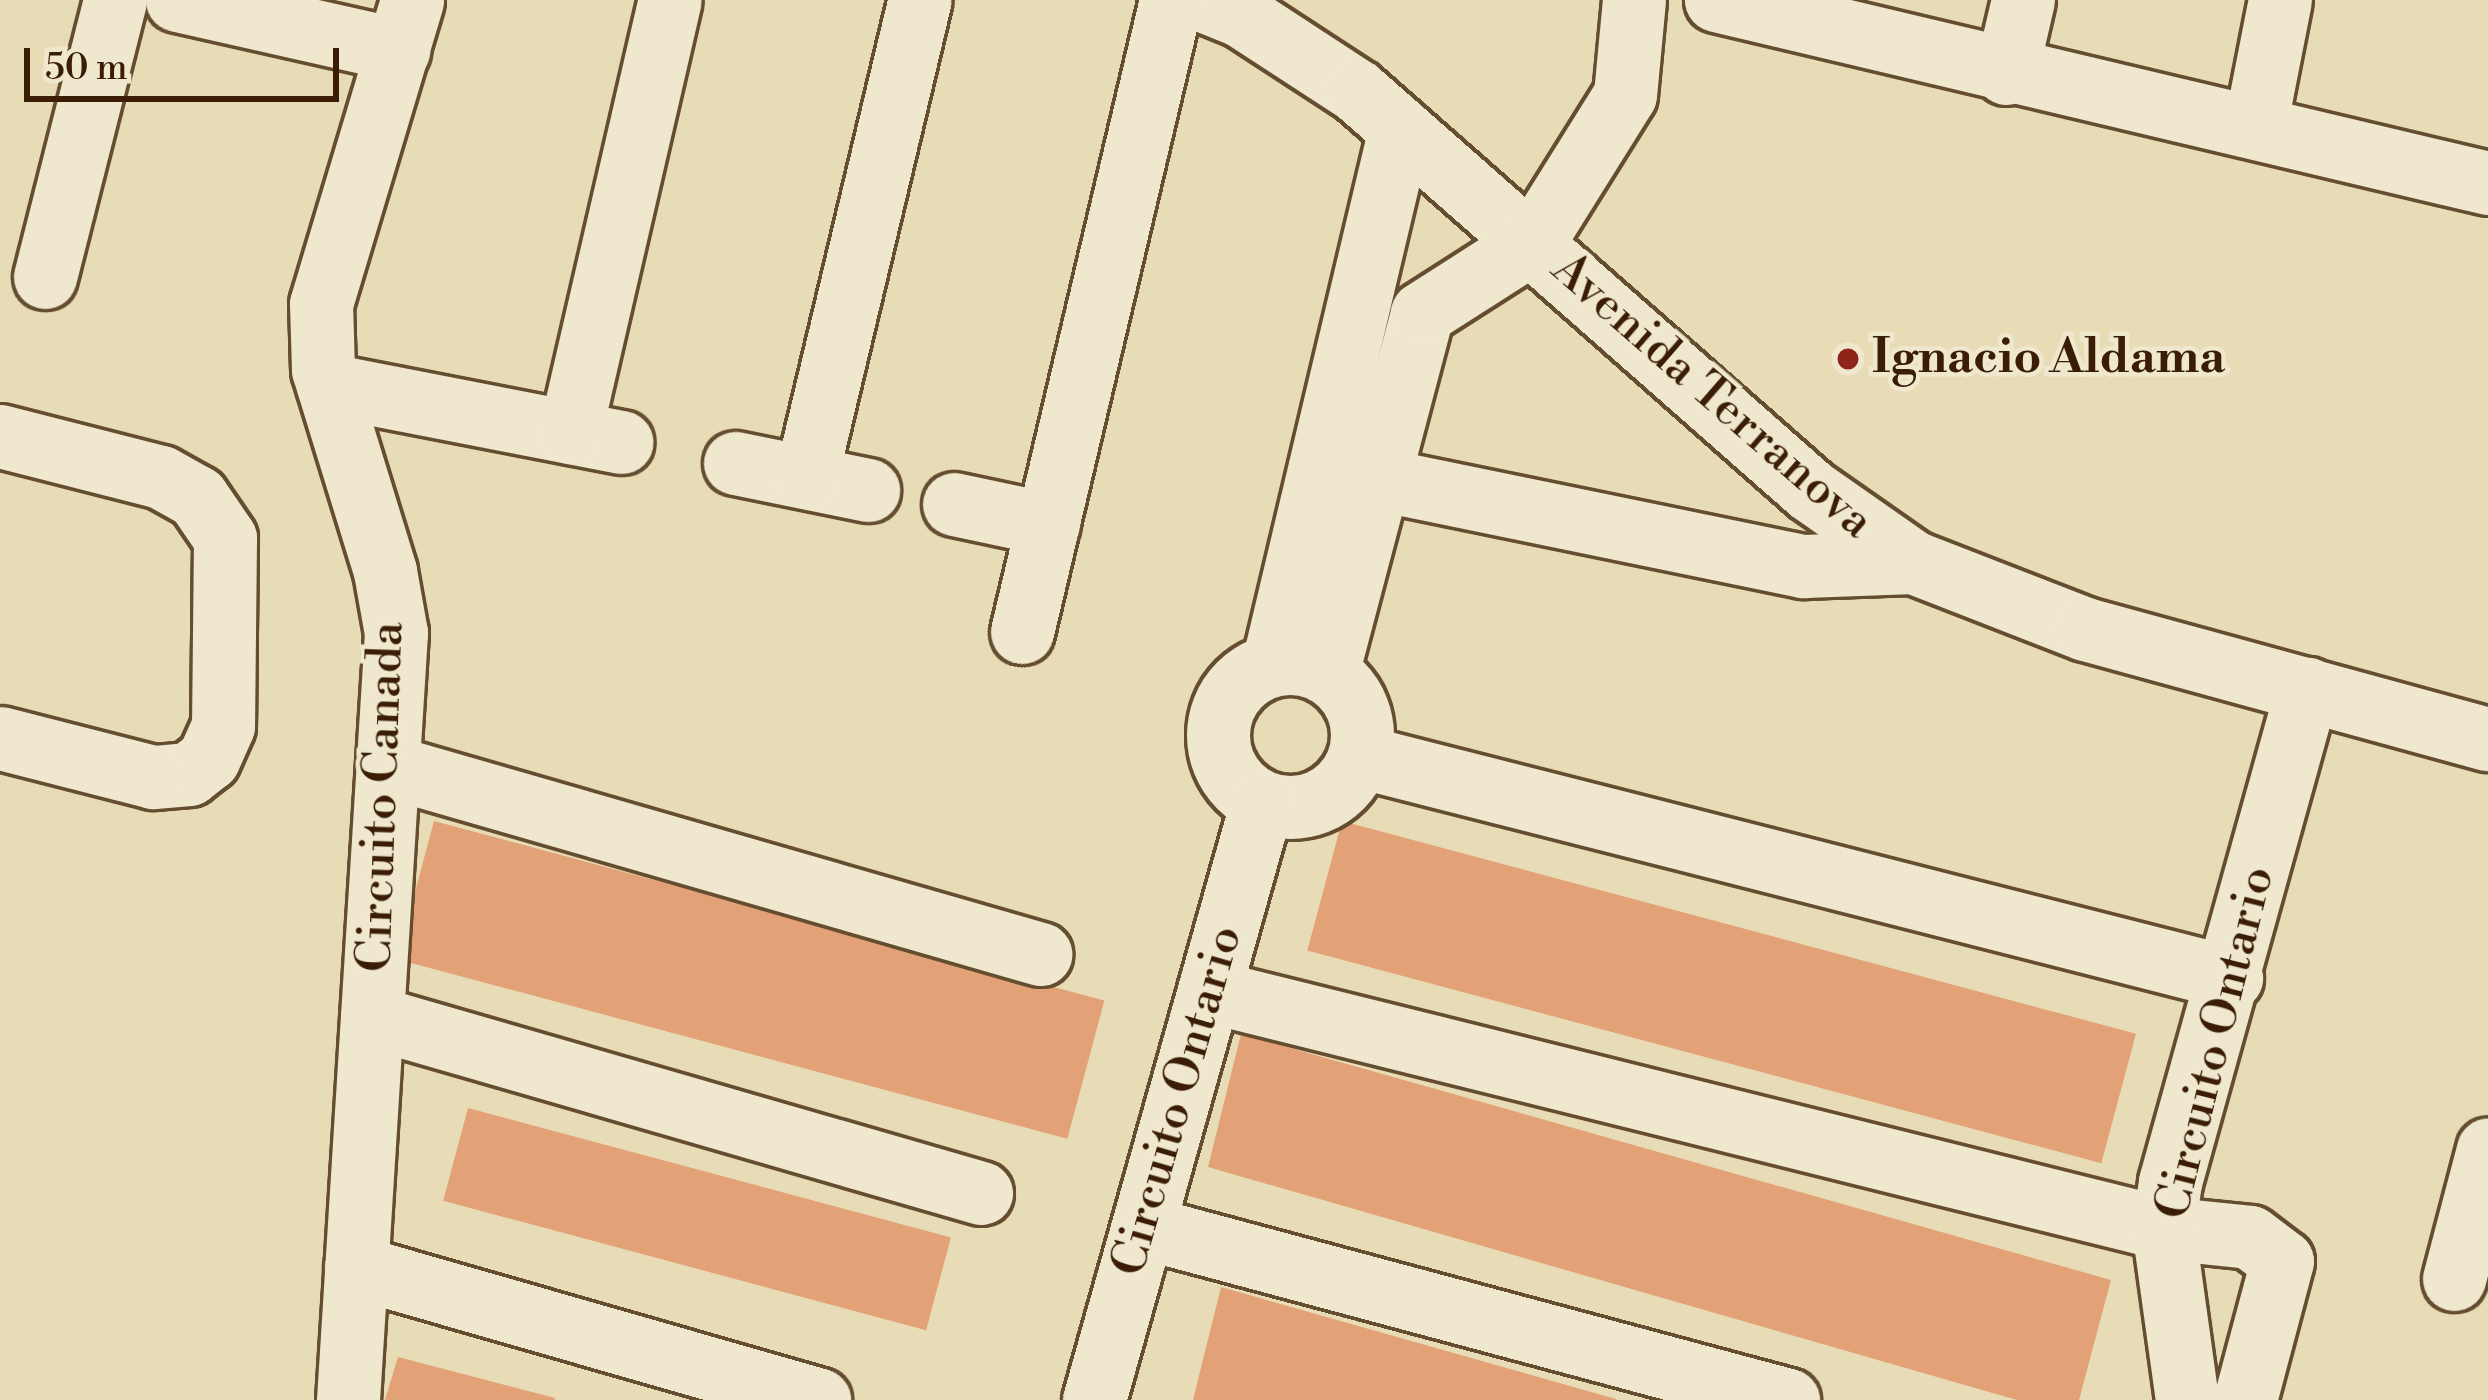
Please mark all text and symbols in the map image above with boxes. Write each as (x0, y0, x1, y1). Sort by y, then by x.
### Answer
scale bar (30, 24, 345, 98)
text: 50 m (45, 46, 128, 91)
street label: Avenida Terranova (1540, 241, 1884, 551)
place label: Ignacio Aldama (1872, 330, 2225, 388)
marker: Ignacio Aldama (1835, 346, 1861, 372)
street label: Circuito Canada (347, 621, 417, 973)
street label: Circuito Ontario (2144, 860, 2288, 1226)
street label: Circuito Ontario (1100, 919, 1256, 1283)

